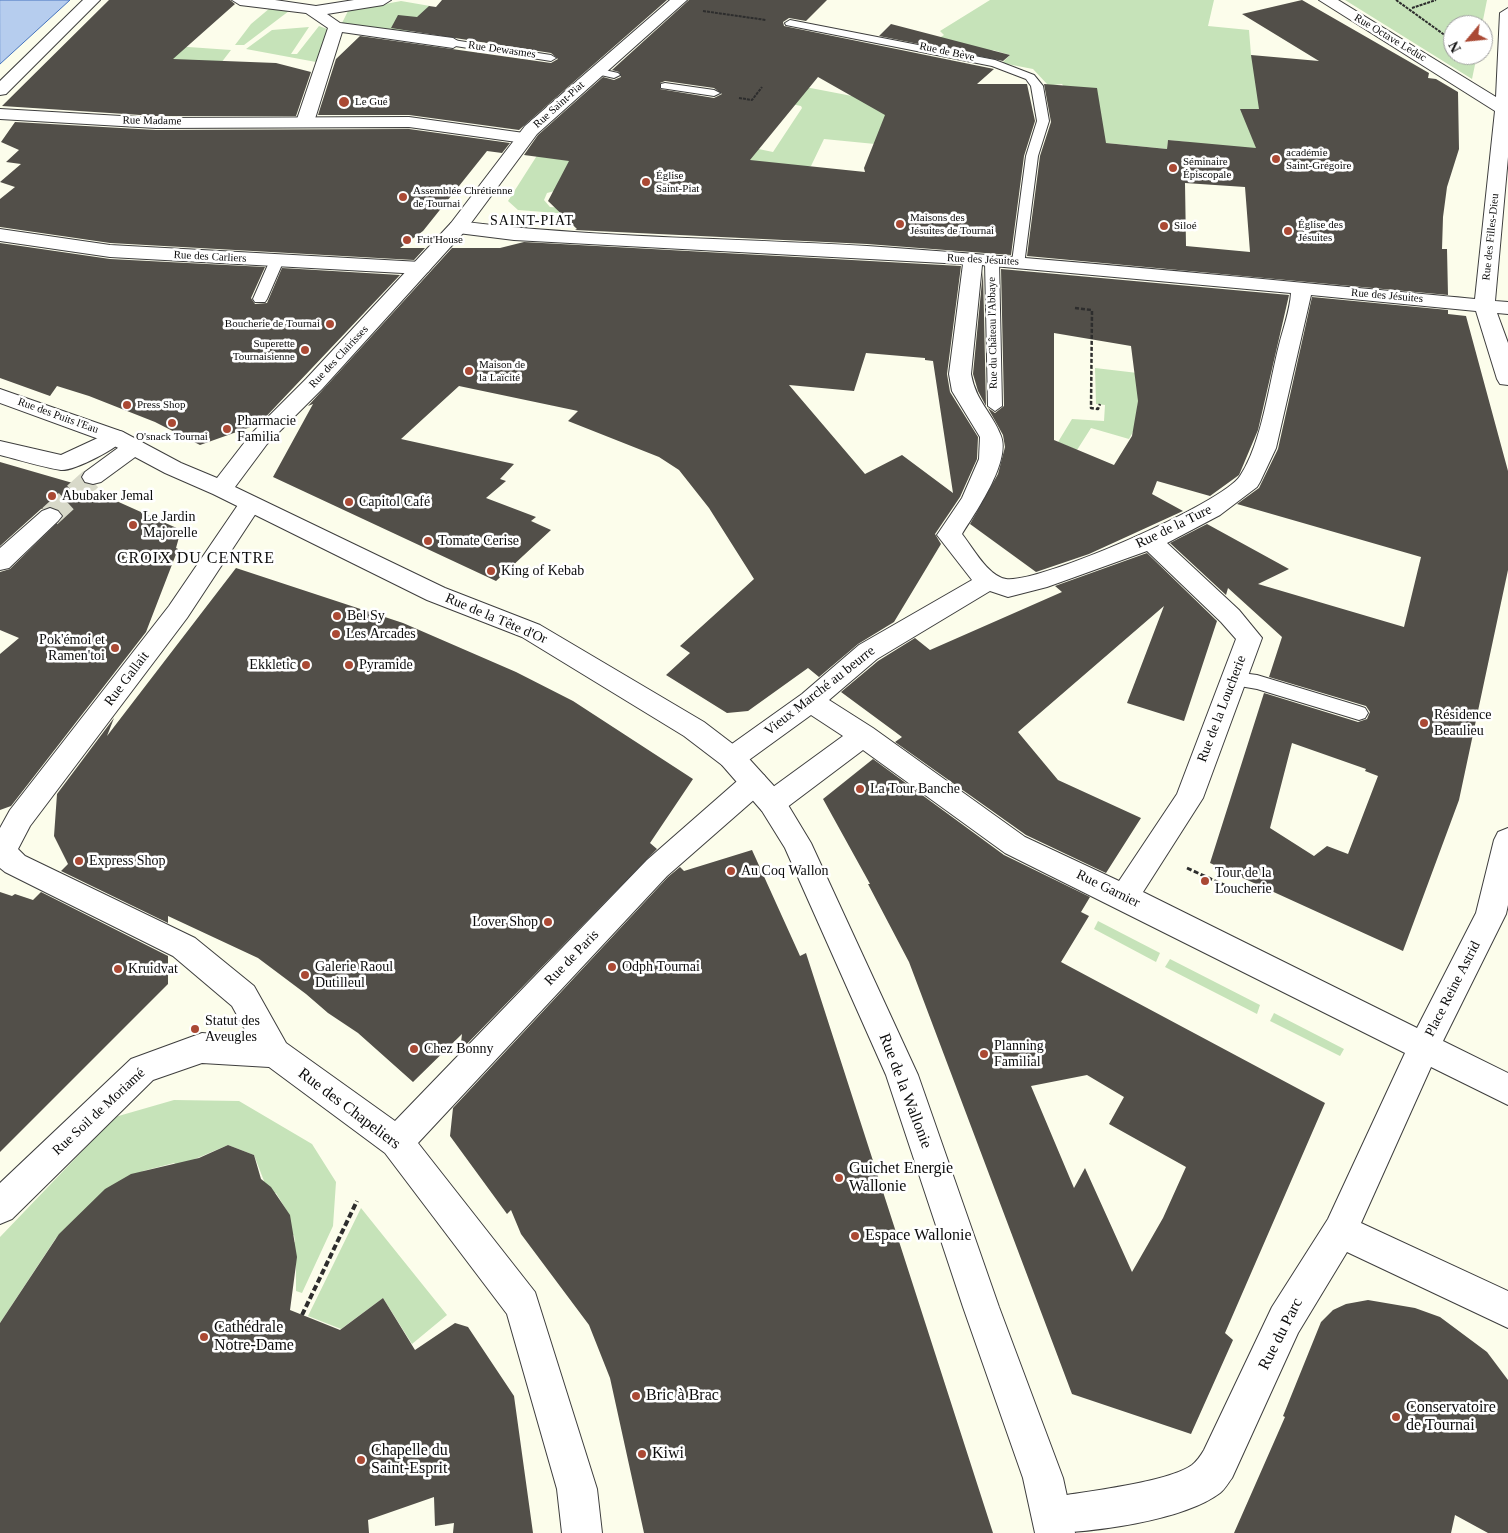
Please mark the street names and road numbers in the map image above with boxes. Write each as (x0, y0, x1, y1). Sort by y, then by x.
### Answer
street label: Rue Octave Leduc (1352, 11, 1428, 65)
street label: Rue Dewasmes (467, 39, 537, 61)
street label: Rue de Bève (918, 40, 976, 64)
street label: Rue Saint-Piat (531, 79, 587, 131)
street label: Rue Madame (122, 114, 182, 128)
street label: Rue des Filles-Dieu (1480, 193, 1502, 281)
street label: Rue des Carliers (173, 249, 247, 265)
street label: Rue des Jésuites (947, 252, 1019, 268)
street label: Rue du Château l'Abbaye (985, 277, 1001, 389)
street label: Rue des Jésuites (1351, 286, 1423, 306)
street label: Rue des Clairisses (307, 323, 371, 391)
street label: Rue des Puits l'Eau (16, 395, 100, 437)
street label: Rue de la Ture (1133, 501, 1215, 553)
street label: Rue de la Tête d'Or (443, 590, 549, 648)
street label: Vieux Marché au beurre (761, 643, 879, 739)
street label: Rue Gallait (101, 648, 153, 710)
street label: Rue de la Loucherie (1194, 653, 1250, 765)
street label: Rue Garnier (1073, 866, 1143, 912)
street label: Rue de Paris (541, 927, 603, 989)
street label: Place Reine Astrid (1422, 938, 1484, 1040)
street label: Rue de la Wallonie (874, 1031, 936, 1151)
street label: Rue des Chapeliers (294, 1064, 404, 1154)
street label: Rue Soil de Moriamé (49, 1065, 149, 1159)
street label: Rue du Parc (1255, 1295, 1307, 1373)

